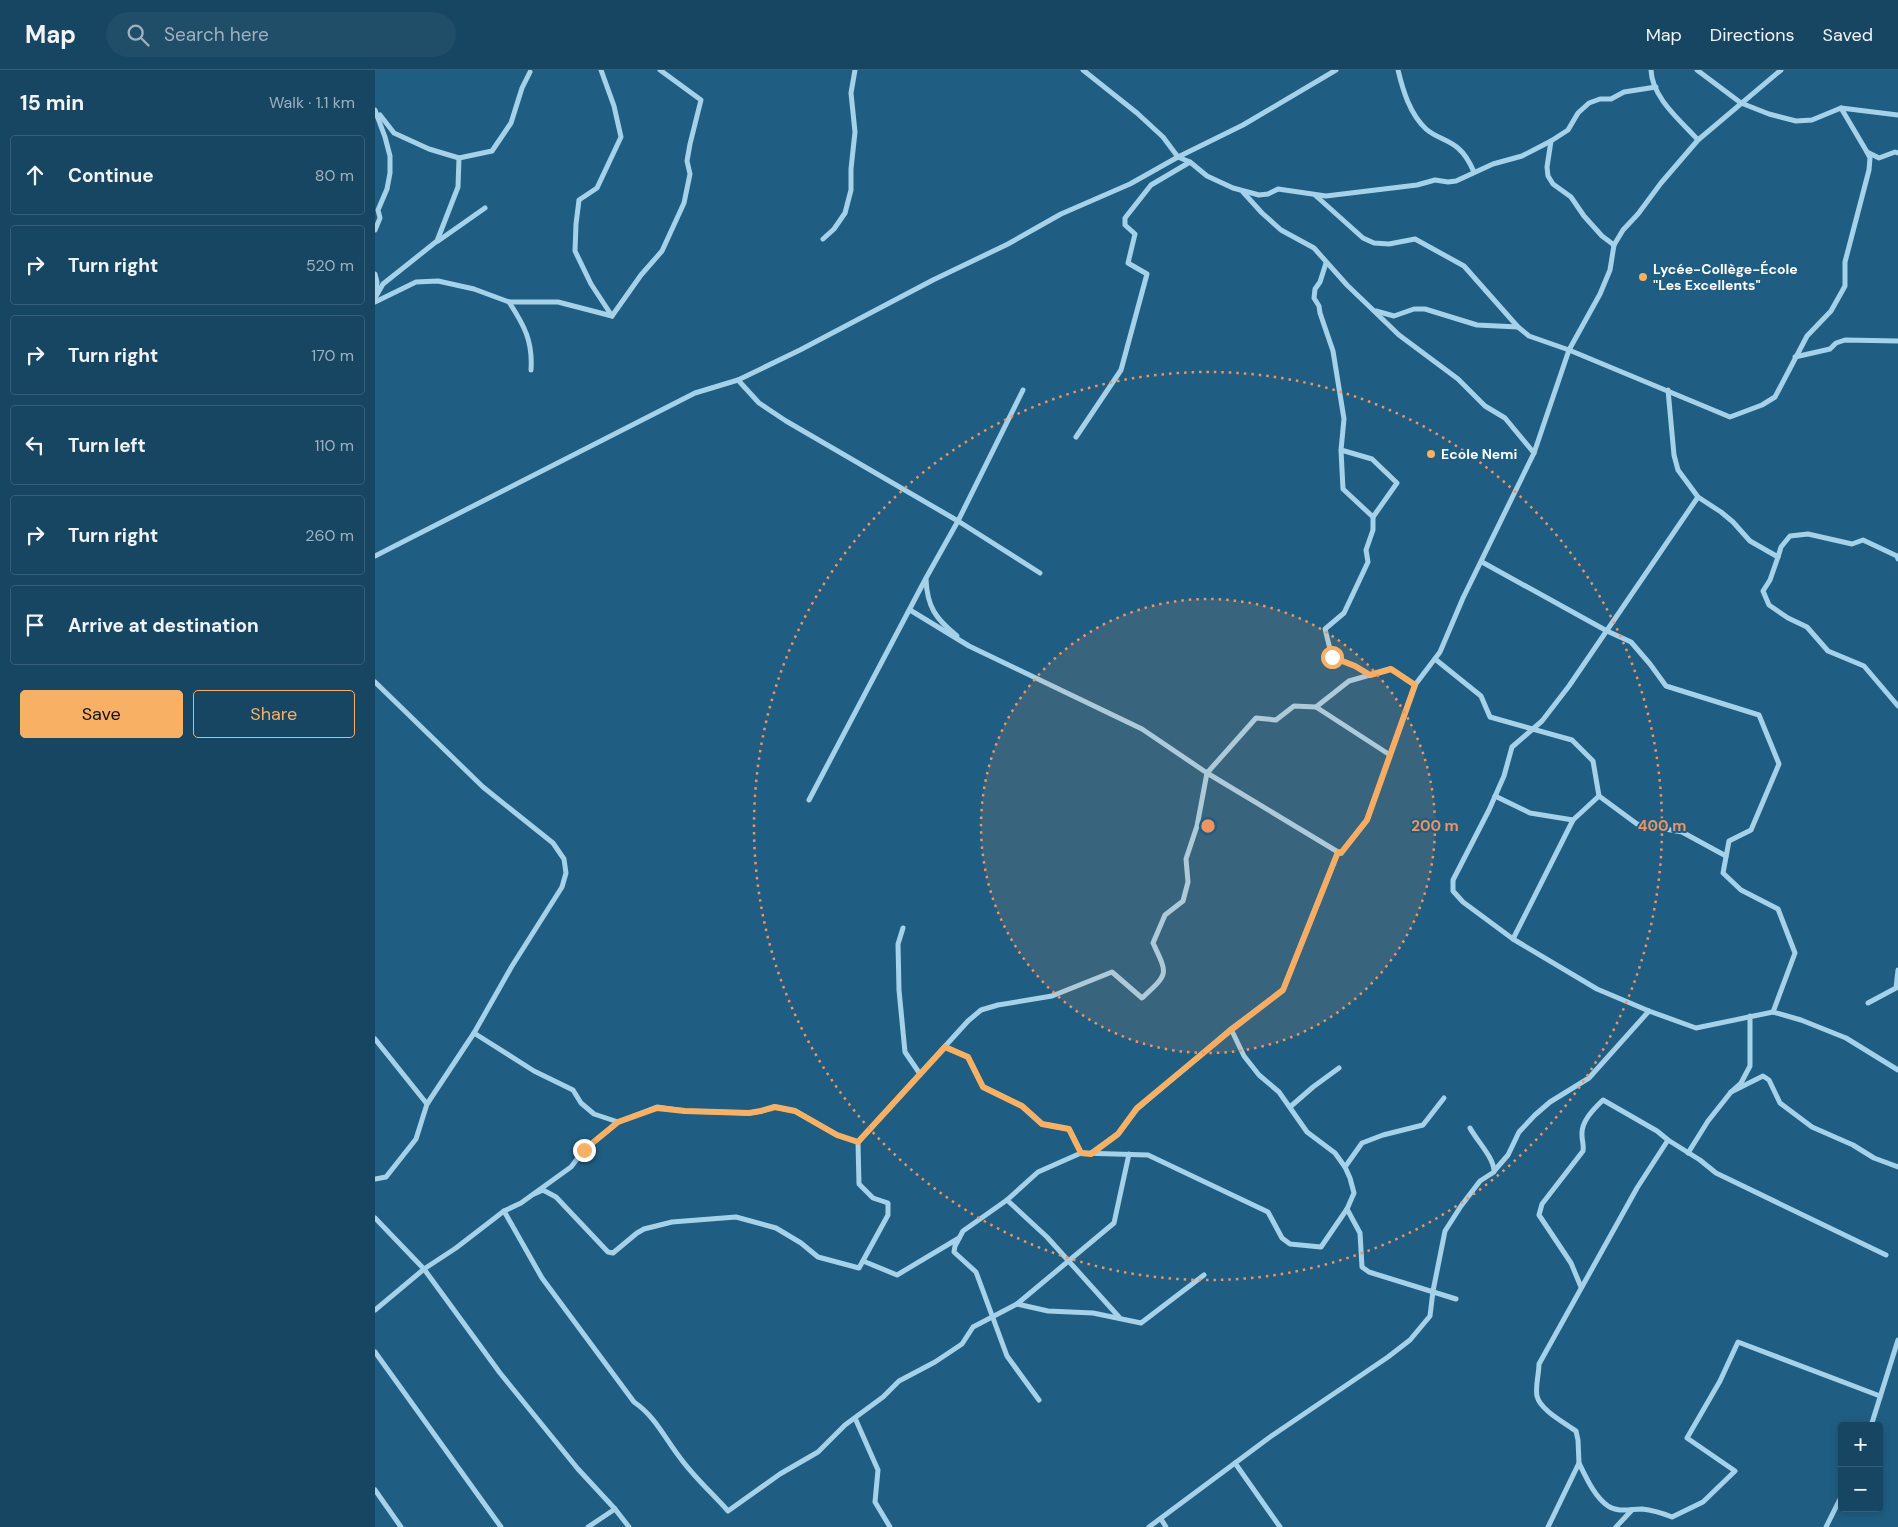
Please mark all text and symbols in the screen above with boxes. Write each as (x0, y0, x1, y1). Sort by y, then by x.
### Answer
search box (106, 12, 456, 57)
text: Map (25, 19, 76, 50)
icon: search (124, 21, 152, 49)
text: Search here (164, 22, 269, 47)
text: Map (1646, 23, 1682, 47)
text: Directions (1710, 23, 1795, 47)
text: Saved (1823, 23, 1873, 47)
text: 15 min (20, 89, 84, 117)
text: Walk · 1.1 km (269, 92, 355, 113)
icon: ahead (21, 161, 49, 189)
text: Continue (68, 163, 154, 188)
text: 80 m (315, 165, 354, 186)
icon: right (21, 251, 49, 279)
text: Turn right (68, 253, 158, 278)
text: 520 m (306, 255, 354, 276)
place label: Lycée-Collège-École "Les Excellents" (1653, 260, 1798, 294)
marker: Lycée-Collège-École "Les Excellents" (1637, 271, 1649, 283)
icon: right (21, 341, 49, 369)
text: Turn right (68, 343, 158, 368)
text: 170 m (311, 345, 354, 366)
icon: left (21, 431, 49, 459)
text: Turn left (68, 433, 146, 458)
text: 110 m (315, 435, 354, 456)
place label: Ecole Nemi (1441, 445, 1517, 463)
marker: Ecole Nemi (1425, 448, 1437, 460)
icon: right (21, 521, 49, 549)
text: Turn right (68, 523, 158, 548)
text: 260 m (305, 525, 354, 546)
icon: arrive (21, 611, 49, 639)
text: Arrive at destination (68, 613, 259, 638)
route start (1321, 646, 1344, 669)
button: Save (20, 690, 183, 738)
button: Share (193, 690, 355, 738)
text: 200 m (1411, 816, 1459, 836)
text: 400 m (1638, 816, 1686, 836)
centre of rings (1199, 817, 1217, 835)
route end (573, 1139, 596, 1162)
map controls (1838, 1422, 1883, 1512)
button: + (1838, 1422, 1883, 1467)
button: − (1838, 1467, 1883, 1512)

